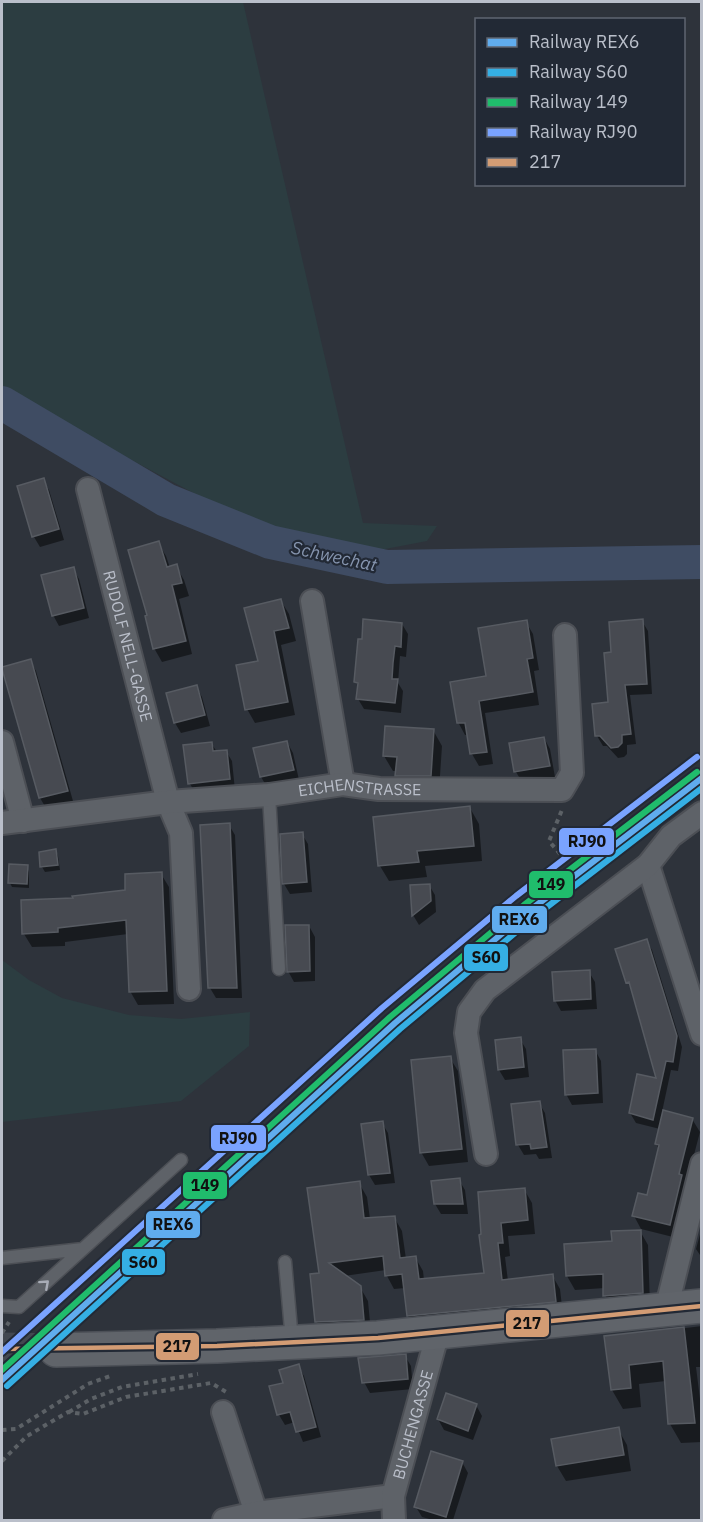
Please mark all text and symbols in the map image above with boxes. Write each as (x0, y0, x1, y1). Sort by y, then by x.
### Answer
legend (475, 18, 685, 186)
text: Railway REX6 (529, 30, 640, 53)
text: Railway S60 (529, 60, 628, 83)
text: Railway 149 (529, 90, 628, 113)
text: Railway RJ90 (529, 120, 638, 143)
text: 217 (529, 150, 561, 173)
water label: Schwechat (289, 536, 380, 577)
street label: RUDOLF NELL-GASSE (99, 568, 157, 724)
street label: EICHENSTRASSE (297, 774, 421, 801)
line badge: RJ90 (558, 827, 615, 856)
text: RJ90 (568, 831, 607, 851)
line badge: 149 (528, 870, 574, 899)
text: 149 (537, 874, 565, 894)
line badge: REX6 (491, 905, 548, 934)
text: REX6 (499, 909, 540, 929)
line badge: S60 (463, 943, 509, 972)
text: S60 (471, 947, 501, 967)
line badge: RJ90 (210, 1124, 267, 1152)
text: RJ90 (219, 1128, 258, 1148)
line badge: 149 (182, 1171, 228, 1200)
text: 149 (191, 1175, 219, 1195)
line badge: REX6 (145, 1210, 201, 1239)
text: REX6 (153, 1214, 194, 1234)
line badge: S60 (121, 1248, 166, 1276)
text: S60 (128, 1252, 158, 1272)
one-way arrow (38, 1280, 48, 1291)
line badge: 217 (505, 1309, 550, 1338)
text: 217 (513, 1313, 541, 1333)
line badge: 217 (155, 1332, 200, 1361)
text: 217 (163, 1336, 191, 1356)
street label: BUCHENGASSE (388, 1368, 437, 1481)

